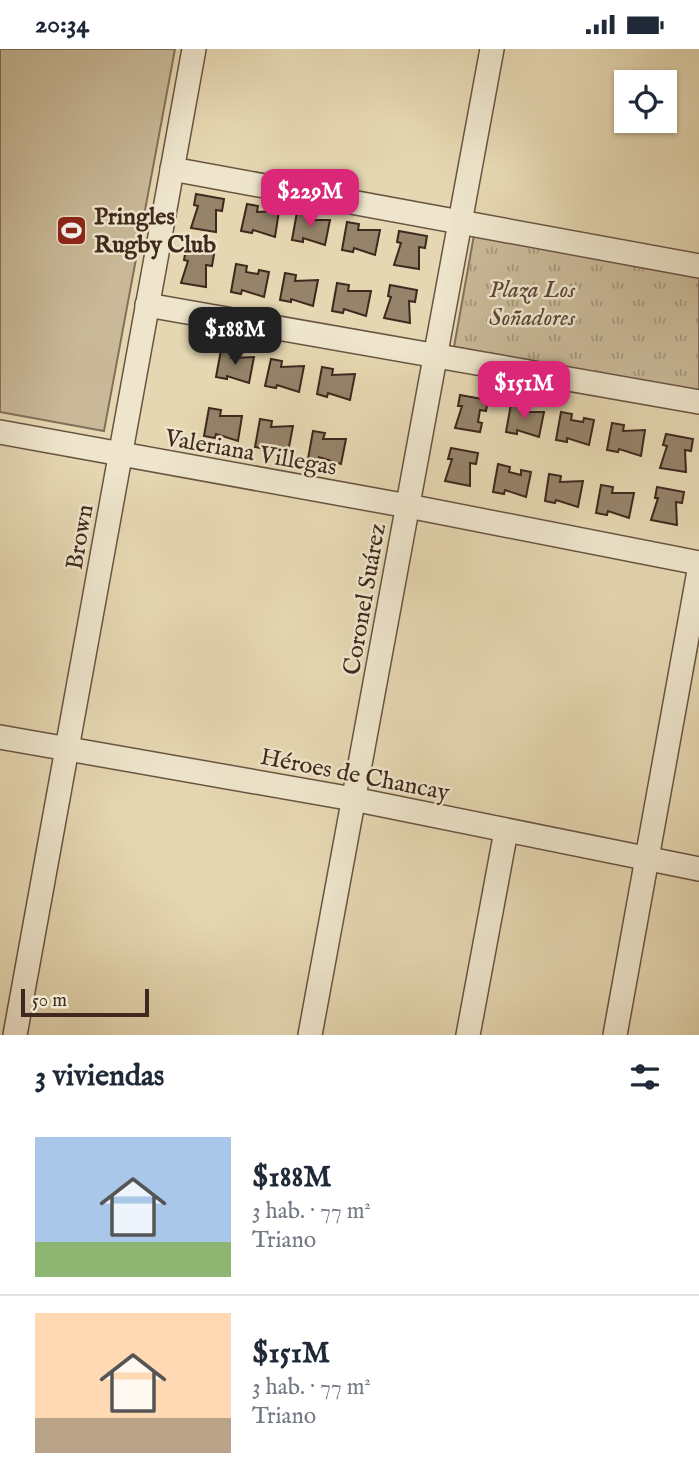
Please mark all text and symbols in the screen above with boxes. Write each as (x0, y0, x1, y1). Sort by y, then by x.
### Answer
text: 20:34 (35, 8, 89, 41)
map controls (614, 70, 677, 133)
button: locate (614, 70, 677, 133)
pin: $229M (261, 169, 359, 229)
text: $229M (277, 177, 343, 206)
place label: Pringles Rugby Club (94, 202, 216, 261)
sports icon: Pringles Rugby Club (54, 213, 88, 247)
park label: Plaza Los Soñadores (489, 275, 576, 334)
pin: $188M (186, 307, 284, 367)
text: $188M (205, 315, 265, 344)
pin: $151M (475, 361, 573, 421)
text: $151M (494, 369, 554, 398)
street label: Valeriana Villegas (161, 423, 339, 484)
street label: Brown (59, 502, 102, 572)
street label: Coronel Suárez (337, 521, 394, 677)
street label: Héroes de Chancay (257, 742, 452, 809)
scale bar (21, 986, 149, 1018)
text: 50 m (32, 989, 67, 1013)
text: 3 viviendas (35, 1058, 164, 1096)
icon: filters (626, 1058, 664, 1096)
text: $188M (252, 1159, 332, 1197)
icon: home (91, 1165, 175, 1249)
text: 3 hab. · 77 m² (252, 1197, 371, 1226)
text: Triano (252, 1226, 316, 1255)
text: $151M (252, 1335, 330, 1373)
icon: home (91, 1341, 175, 1425)
text: 3 hab. · 77 m² (252, 1373, 371, 1402)
text: Triano (252, 1402, 316, 1431)

